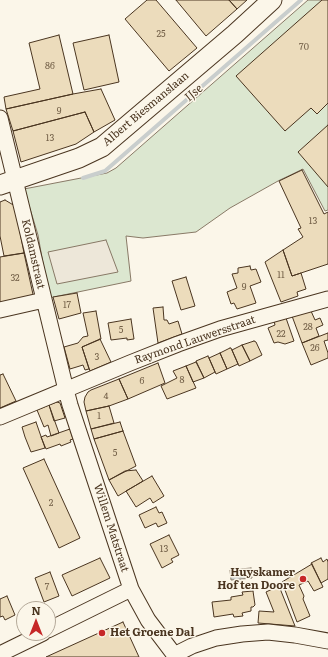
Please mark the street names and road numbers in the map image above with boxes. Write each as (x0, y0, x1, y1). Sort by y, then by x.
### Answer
street label: Albert Biesmanslaan (100, 69, 192, 149)
street label: Koldamstraat (19, 218, 47, 290)
street label: Raymond Lauwersstraat (133, 313, 257, 367)
street label: Willem Matstraat (90, 482, 132, 574)

